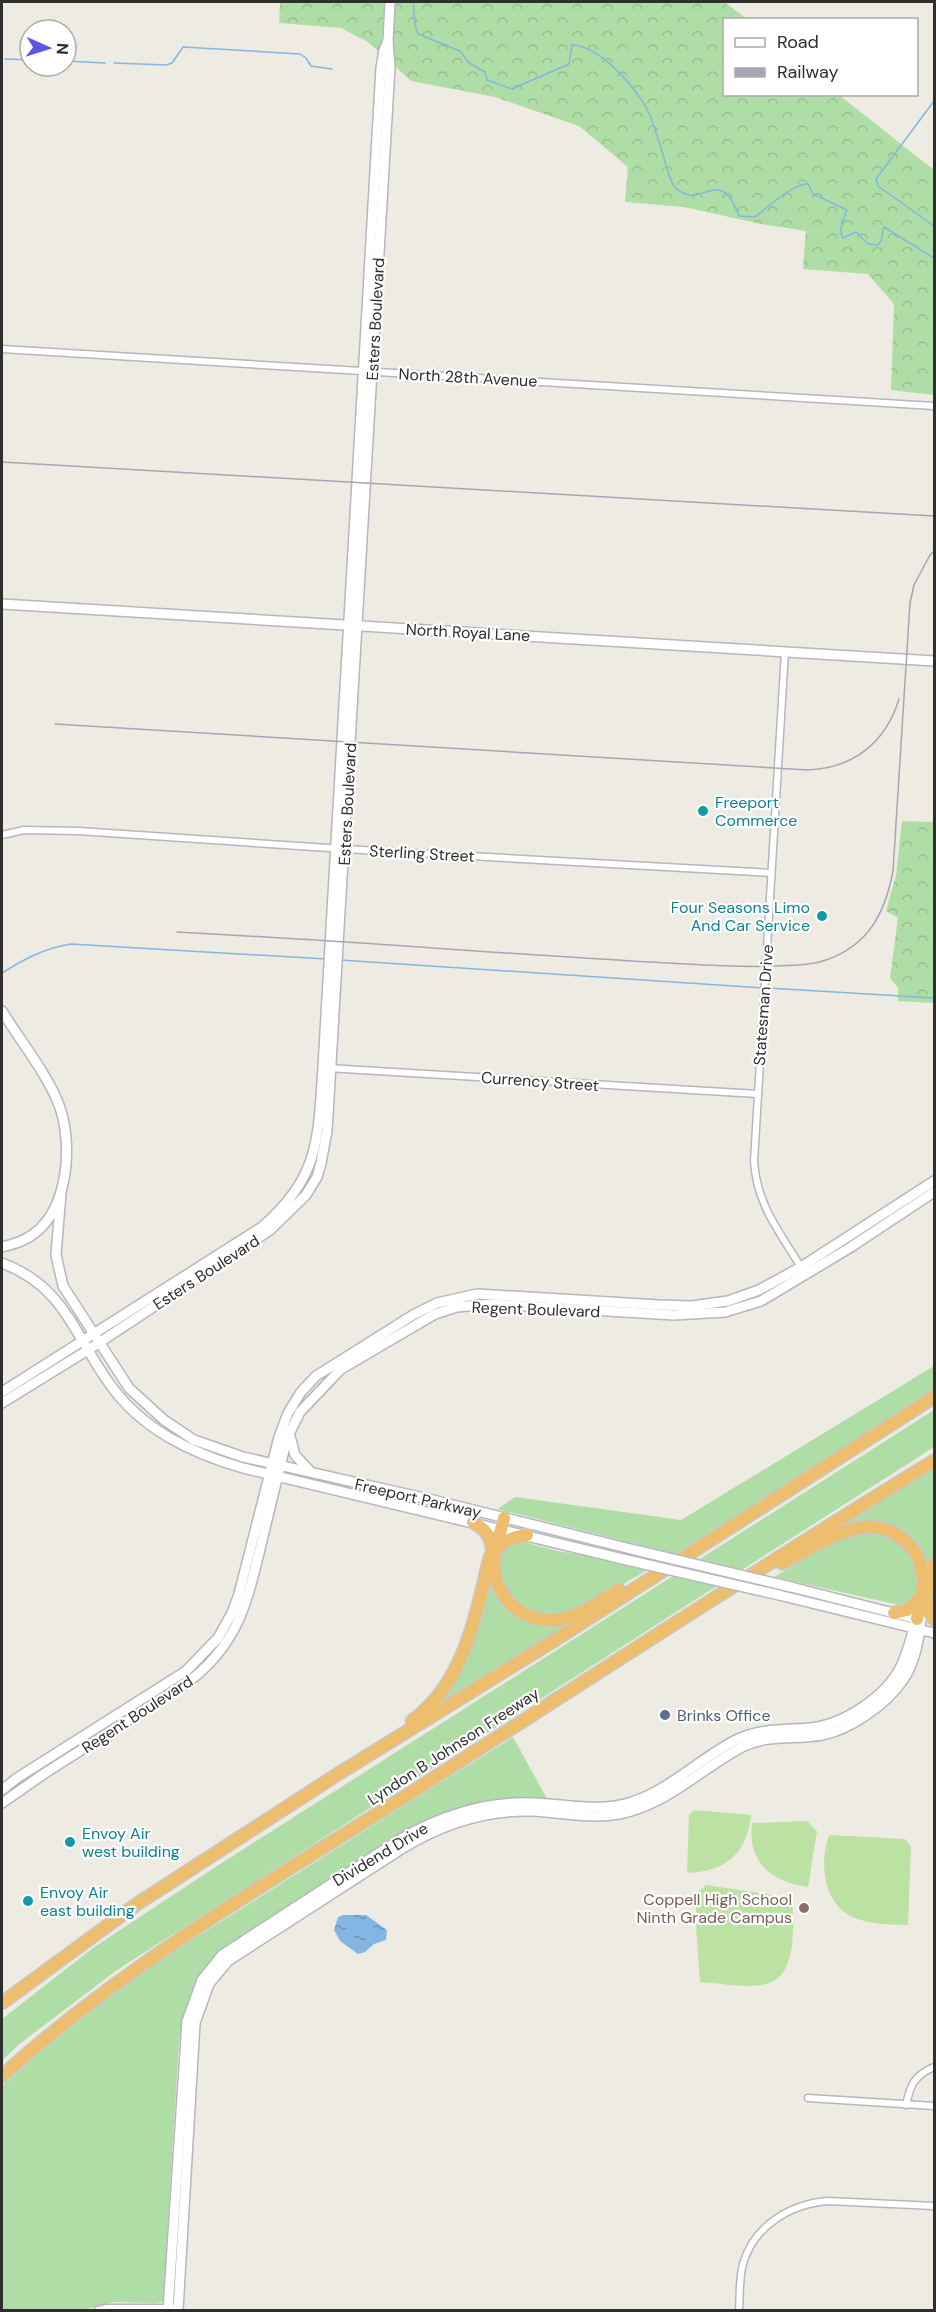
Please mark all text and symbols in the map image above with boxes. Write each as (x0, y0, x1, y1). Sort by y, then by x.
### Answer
north arrow (18, 18, 78, 78)
legend (723, 18, 918, 96)
text: Road (777, 30, 819, 54)
text: N (52, 42, 73, 55)
text: Railway (777, 60, 839, 84)
street label: Esters Boulevard (362, 257, 389, 381)
street label: North 28th Avenue (398, 363, 538, 392)
street label: North Royal Lane (405, 619, 531, 646)
street label: Esters Boulevard (334, 742, 361, 866)
place label: Freeport Commerce (715, 792, 797, 831)
marker: Freeport Commerce (696, 804, 710, 818)
street label: Sterling Street (369, 840, 475, 867)
place label: Four Seasons Limo And Car Service (671, 897, 810, 936)
marker: Four Seasons Limo And Car Service (815, 909, 829, 923)
street label: Statesman Drive (749, 944, 778, 1066)
street label: Currency Street (480, 1067, 600, 1096)
street label: Esters Boulevard (149, 1230, 264, 1315)
street label: Regent Boulevard (471, 1297, 601, 1322)
street label: Freeport Parkway (353, 1474, 483, 1523)
street label: Regent Boulevard (78, 1671, 197, 1758)
street label: Lyndon B Johnson Freeway (363, 1683, 543, 1810)
place label: Brinks Office (677, 1705, 771, 1726)
marker: Brinks Office (658, 1708, 672, 1722)
street label: Dividend Drive (329, 1818, 432, 1891)
place label: Envoy Air west building (82, 1823, 180, 1862)
marker: Envoy Air west building (63, 1835, 77, 1849)
place label: Envoy Air east building (40, 1882, 135, 1921)
place label: Coppell High School Ninth Grade Campus (636, 1889, 792, 1928)
marker: Envoy Air east building (21, 1894, 35, 1908)
marker: Coppell High School Ninth Grade Campus (797, 1901, 811, 1915)

